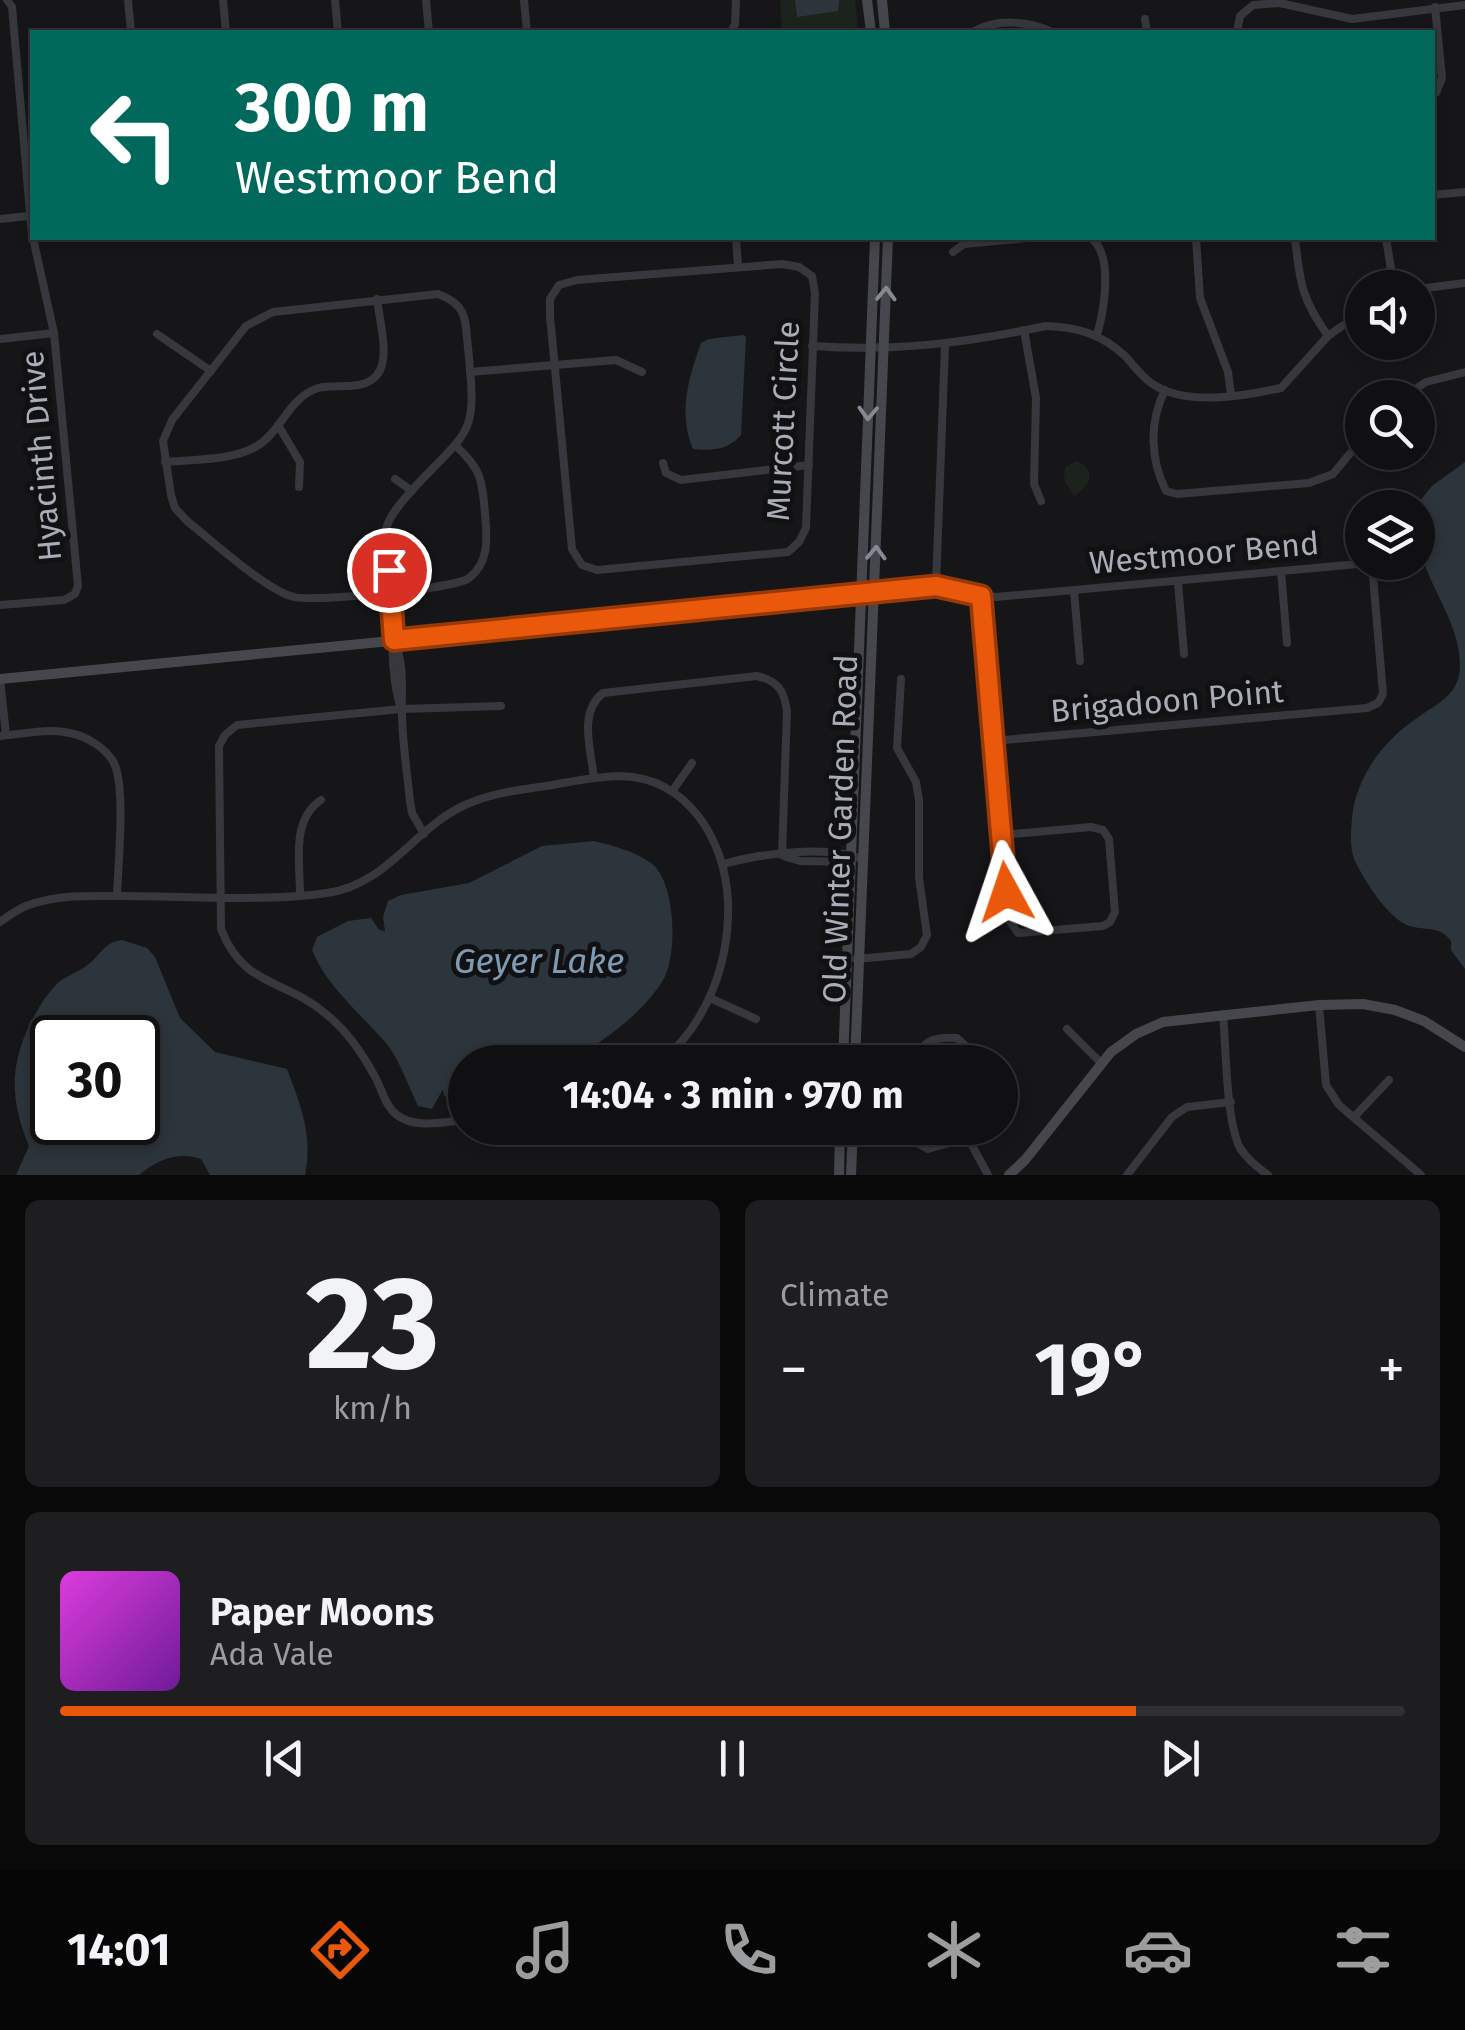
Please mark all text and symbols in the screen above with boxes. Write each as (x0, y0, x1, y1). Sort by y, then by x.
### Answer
text: 300 m (235, 66, 429, 150)
icon: left (70, 70, 200, 200)
text: Westmoor Bend (235, 151, 559, 205)
map controls (1345, 270, 1435, 580)
button: sound (1345, 270, 1435, 360)
one-way arrow (875, 285, 896, 301)
street label: Murcott Circle (759, 320, 807, 522)
street label: Hyacinth Drive (13, 349, 69, 563)
button: search (1345, 380, 1435, 470)
one-way arrow (858, 406, 879, 422)
button: layers (1345, 490, 1435, 580)
street label: Westmoor Bend (1088, 524, 1320, 582)
pin (347, 528, 432, 613)
icon: arrive (362, 543, 417, 598)
one-way arrow (865, 544, 886, 560)
street label: Old Winter Garden Road (815, 654, 865, 1004)
street label: Brigadoon Point (1049, 672, 1285, 730)
position arrow (954, 840, 1058, 944)
water label: Geyer Lake (454, 940, 624, 982)
speed limit sign: 30 (30, 1015, 160, 1145)
text: 14:04 · 3 min · 970 m (562, 1072, 904, 1118)
text: 23 (305, 1246, 440, 1402)
text: Climate (780, 1276, 889, 1314)
text: 19° (1035, 1325, 1150, 1415)
text: − (780, 1337, 808, 1403)
text: + (1378, 1337, 1405, 1403)
text: km/h (333, 1389, 412, 1427)
text: Paper Moons (210, 1589, 434, 1635)
text: Ada Vale (210, 1635, 334, 1673)
icon: previous (257, 1731, 312, 1786)
icon: pause (705, 1731, 760, 1786)
icon: next (1153, 1731, 1208, 1786)
icon: directions (305, 1915, 375, 1985)
icon: music (510, 1915, 580, 1985)
icon: phone (714, 1915, 784, 1985)
icon: climate (919, 1915, 989, 1985)
icon: car (1123, 1915, 1193, 1985)
icon: filters (1328, 1915, 1398, 1985)
text: 14:01 (67, 1923, 171, 1977)

